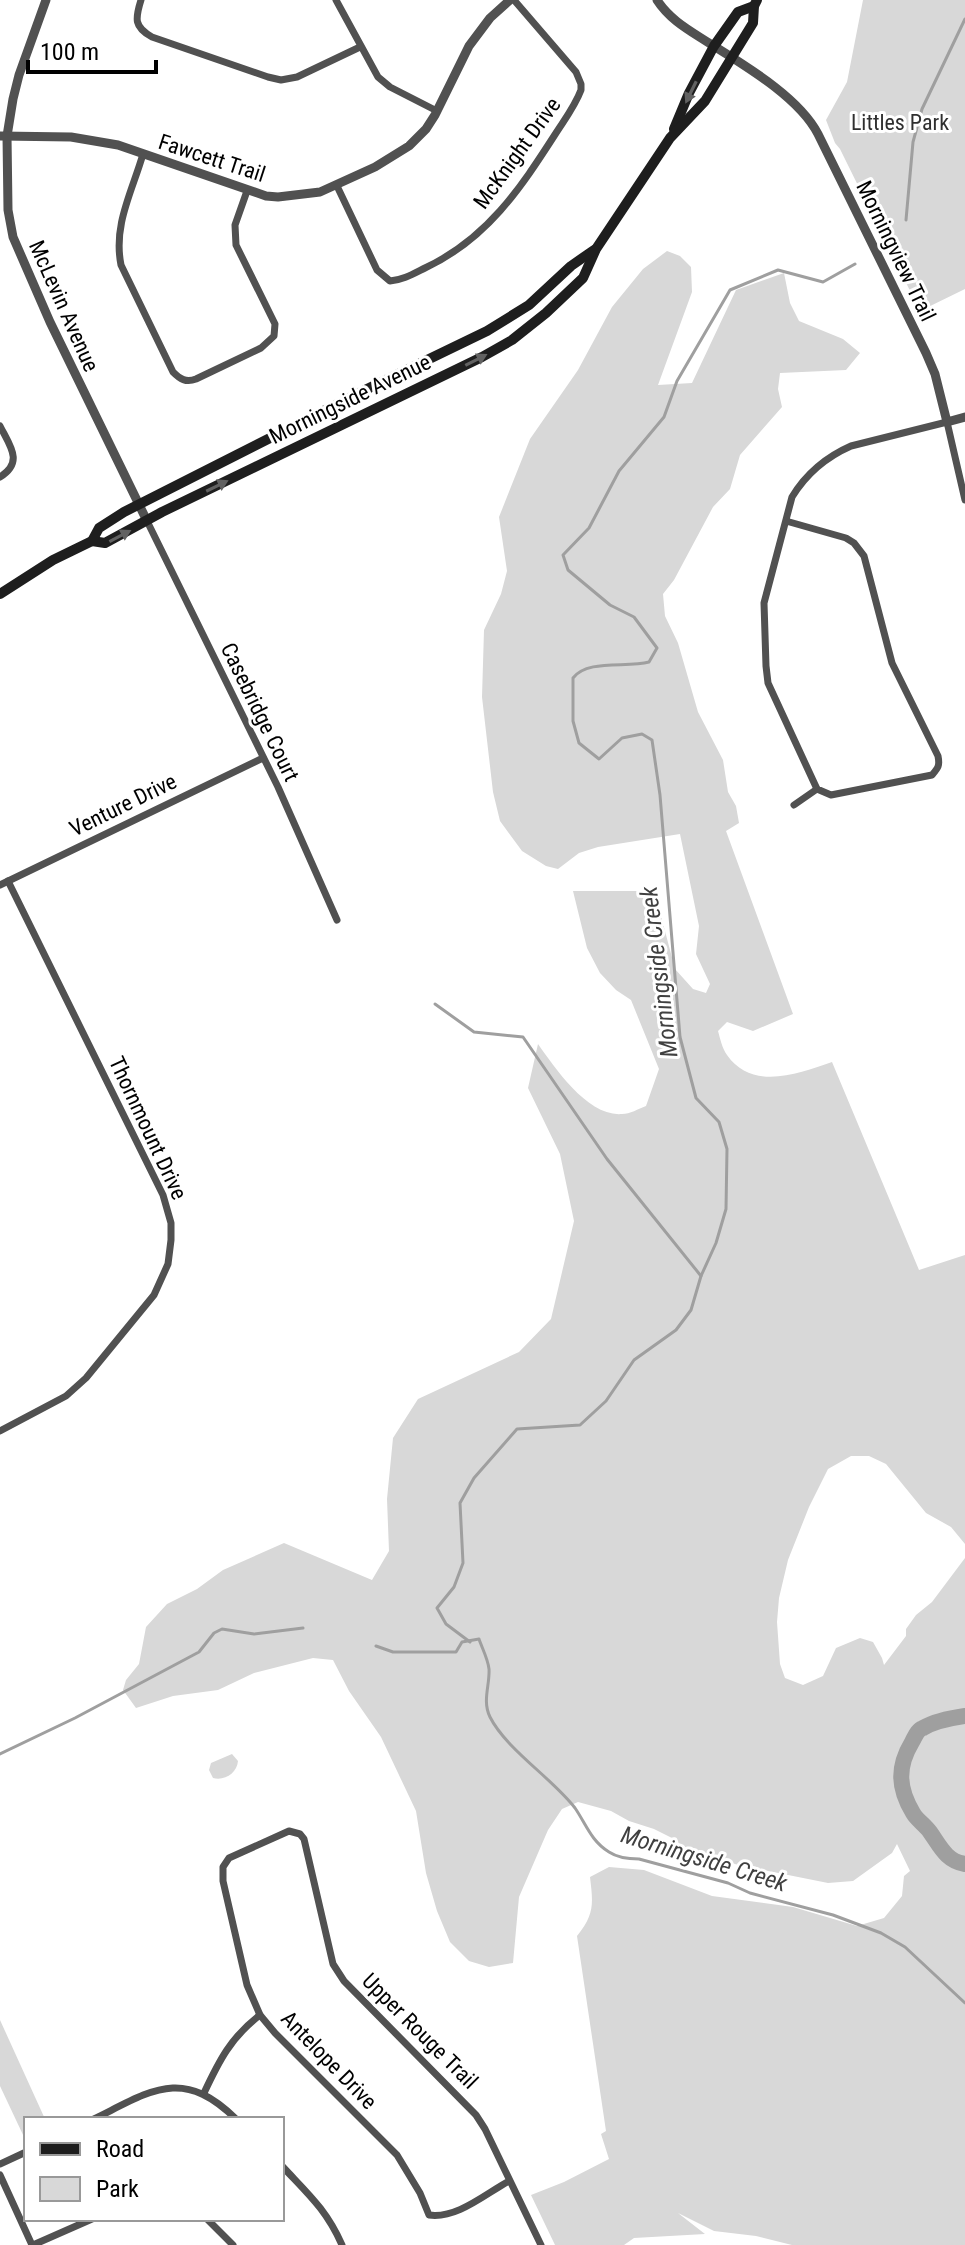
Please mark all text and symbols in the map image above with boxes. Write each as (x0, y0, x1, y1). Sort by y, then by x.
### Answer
scale bar (28, 24, 156, 74)
text: 100 m (40, 38, 99, 66)
one-way arrow (684, 80, 698, 103)
street label: McKnight Drive (468, 93, 566, 213)
park label: Littles Park (851, 110, 949, 135)
street label: Fawcett Trail (155, 129, 269, 187)
street label: Morningview Trail (851, 177, 941, 325)
street label: McLevin Avenue (24, 237, 104, 375)
street label: Morningside Avenue (265, 349, 435, 449)
one-way arrow (464, 353, 487, 367)
one-way arrow (205, 479, 228, 493)
one-way arrow (109, 529, 132, 542)
street label: Casebridge Court (216, 639, 304, 785)
street label: Venture Drive (66, 768, 180, 842)
water label: Morningside Creek (635, 884, 683, 1059)
street label: Thornmount Drive (104, 1053, 192, 1203)
water label: Morningside Creek (618, 1820, 791, 1898)
street label: Upper Rouge Trail (357, 1968, 483, 2094)
street label: Antelope Drive (276, 2006, 382, 2114)
legend (24, 2117, 284, 2221)
text: Road (96, 2135, 144, 2163)
text: Park (96, 2175, 139, 2203)

